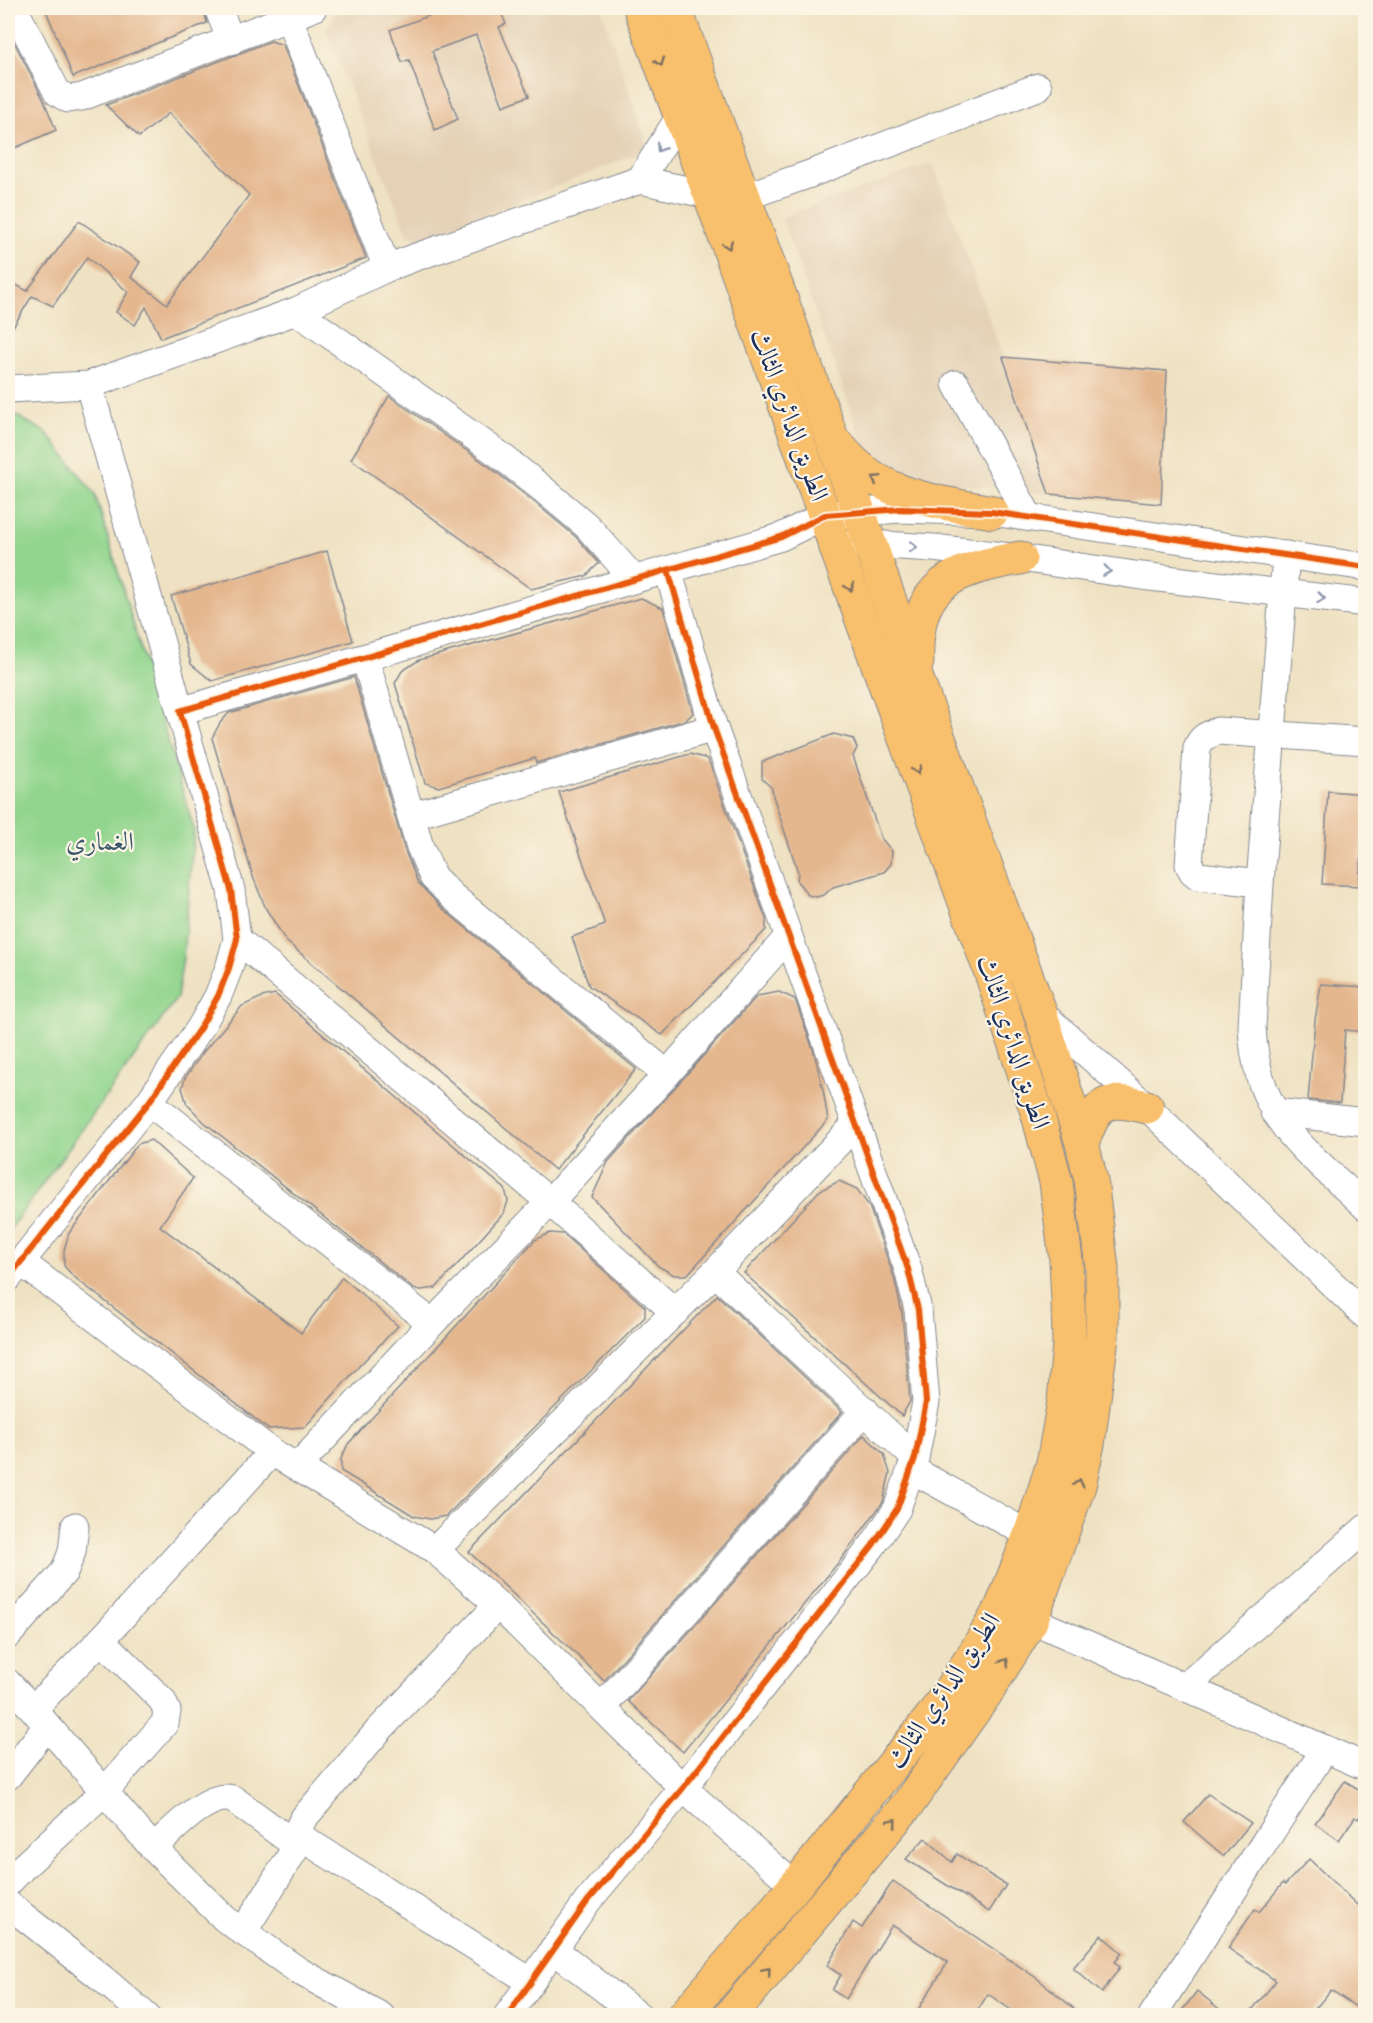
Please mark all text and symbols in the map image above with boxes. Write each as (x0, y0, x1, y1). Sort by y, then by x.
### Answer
one-way arrow (652, 57, 665, 67)
one-way arrow (655, 142, 667, 152)
one-way arrow (721, 239, 734, 250)
street label: الطريق الدائري الثالث (740, 324, 836, 507)
one-way arrow (872, 475, 882, 487)
one-way arrow (909, 540, 918, 553)
one-way arrow (1102, 564, 1111, 576)
one-way arrow (842, 581, 855, 592)
one-way arrow (1316, 591, 1325, 603)
one-way arrow (909, 764, 922, 775)
park label: الغماري (66, 826, 134, 862)
street label: الطريق الدائري الثالث (966, 951, 1057, 1134)
one-way arrow (1072, 1478, 1085, 1488)
street label: الطريق الدائري الثالث (880, 1607, 1011, 1777)
one-way arrow (998, 1658, 1010, 1668)
one-way arrow (886, 1818, 897, 1829)
one-way arrow (760, 1967, 771, 1978)

